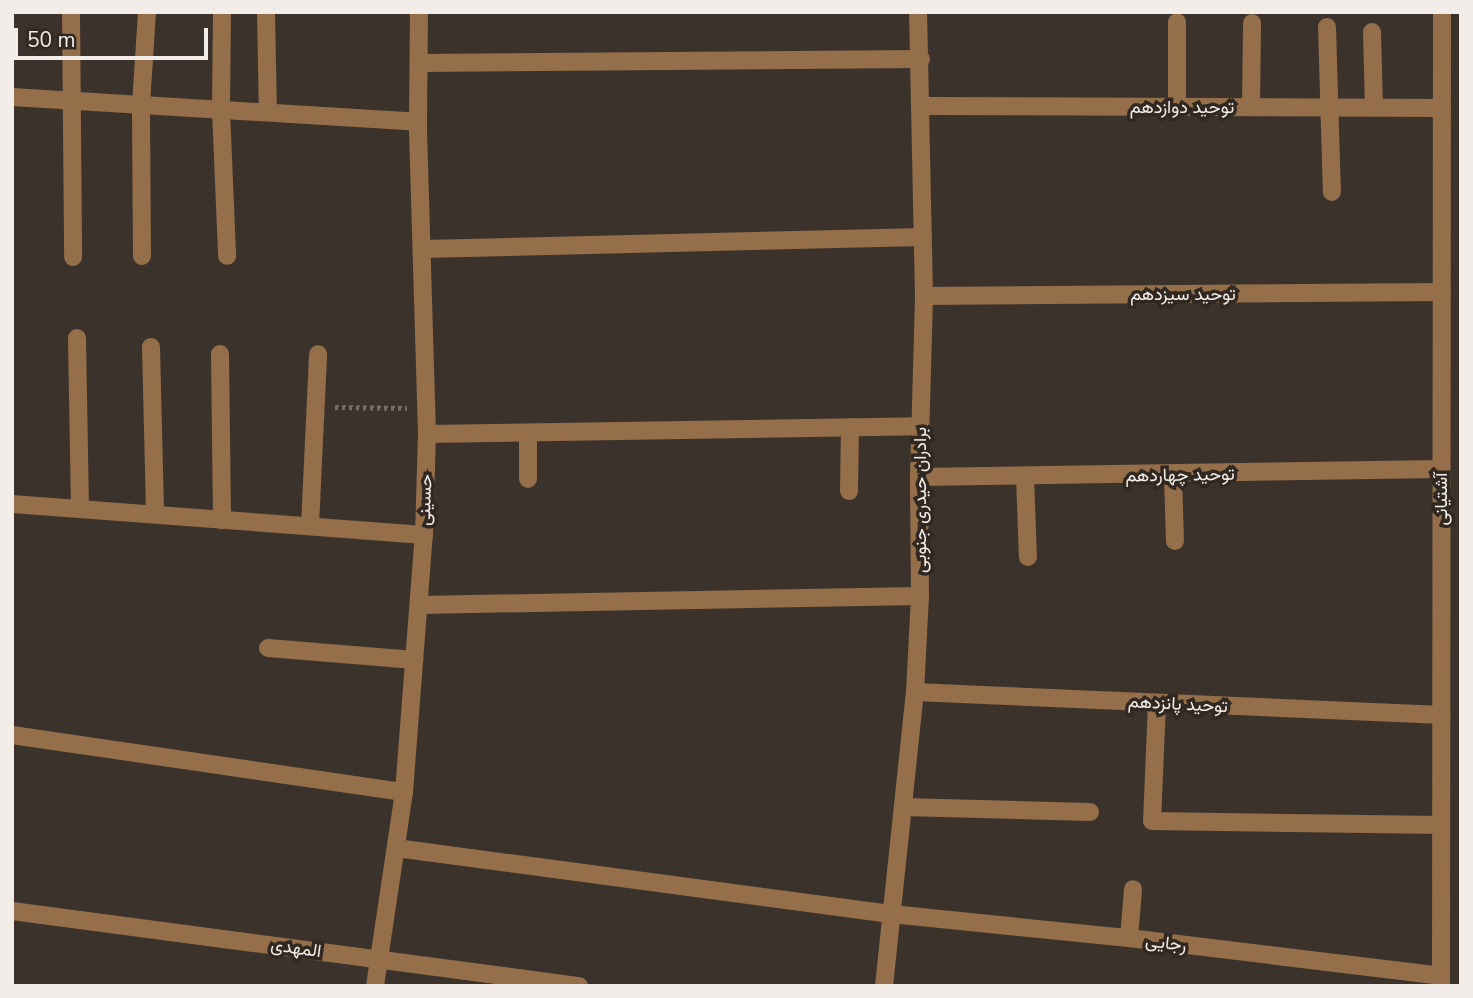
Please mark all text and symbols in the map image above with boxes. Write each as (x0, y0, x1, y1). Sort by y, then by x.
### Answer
scale bar (18, 14, 212, 58)
text: 50 m (27, 26, 76, 54)
street label: توحید دوازدهم (1130, 96, 1234, 118)
street label: توحید سیزدهم (1130, 283, 1236, 305)
street label: برادران حیدری جنوبی (909, 427, 931, 573)
street label: توحید چهاردهم (1125, 463, 1235, 487)
street label: آشتیانی (1430, 473, 1452, 525)
street label: حسینی (413, 474, 437, 526)
street label: توحید پانزدهم (1128, 691, 1228, 717)
street label: رجایی (1144, 930, 1188, 956)
street label: المهدی (269, 934, 323, 962)

